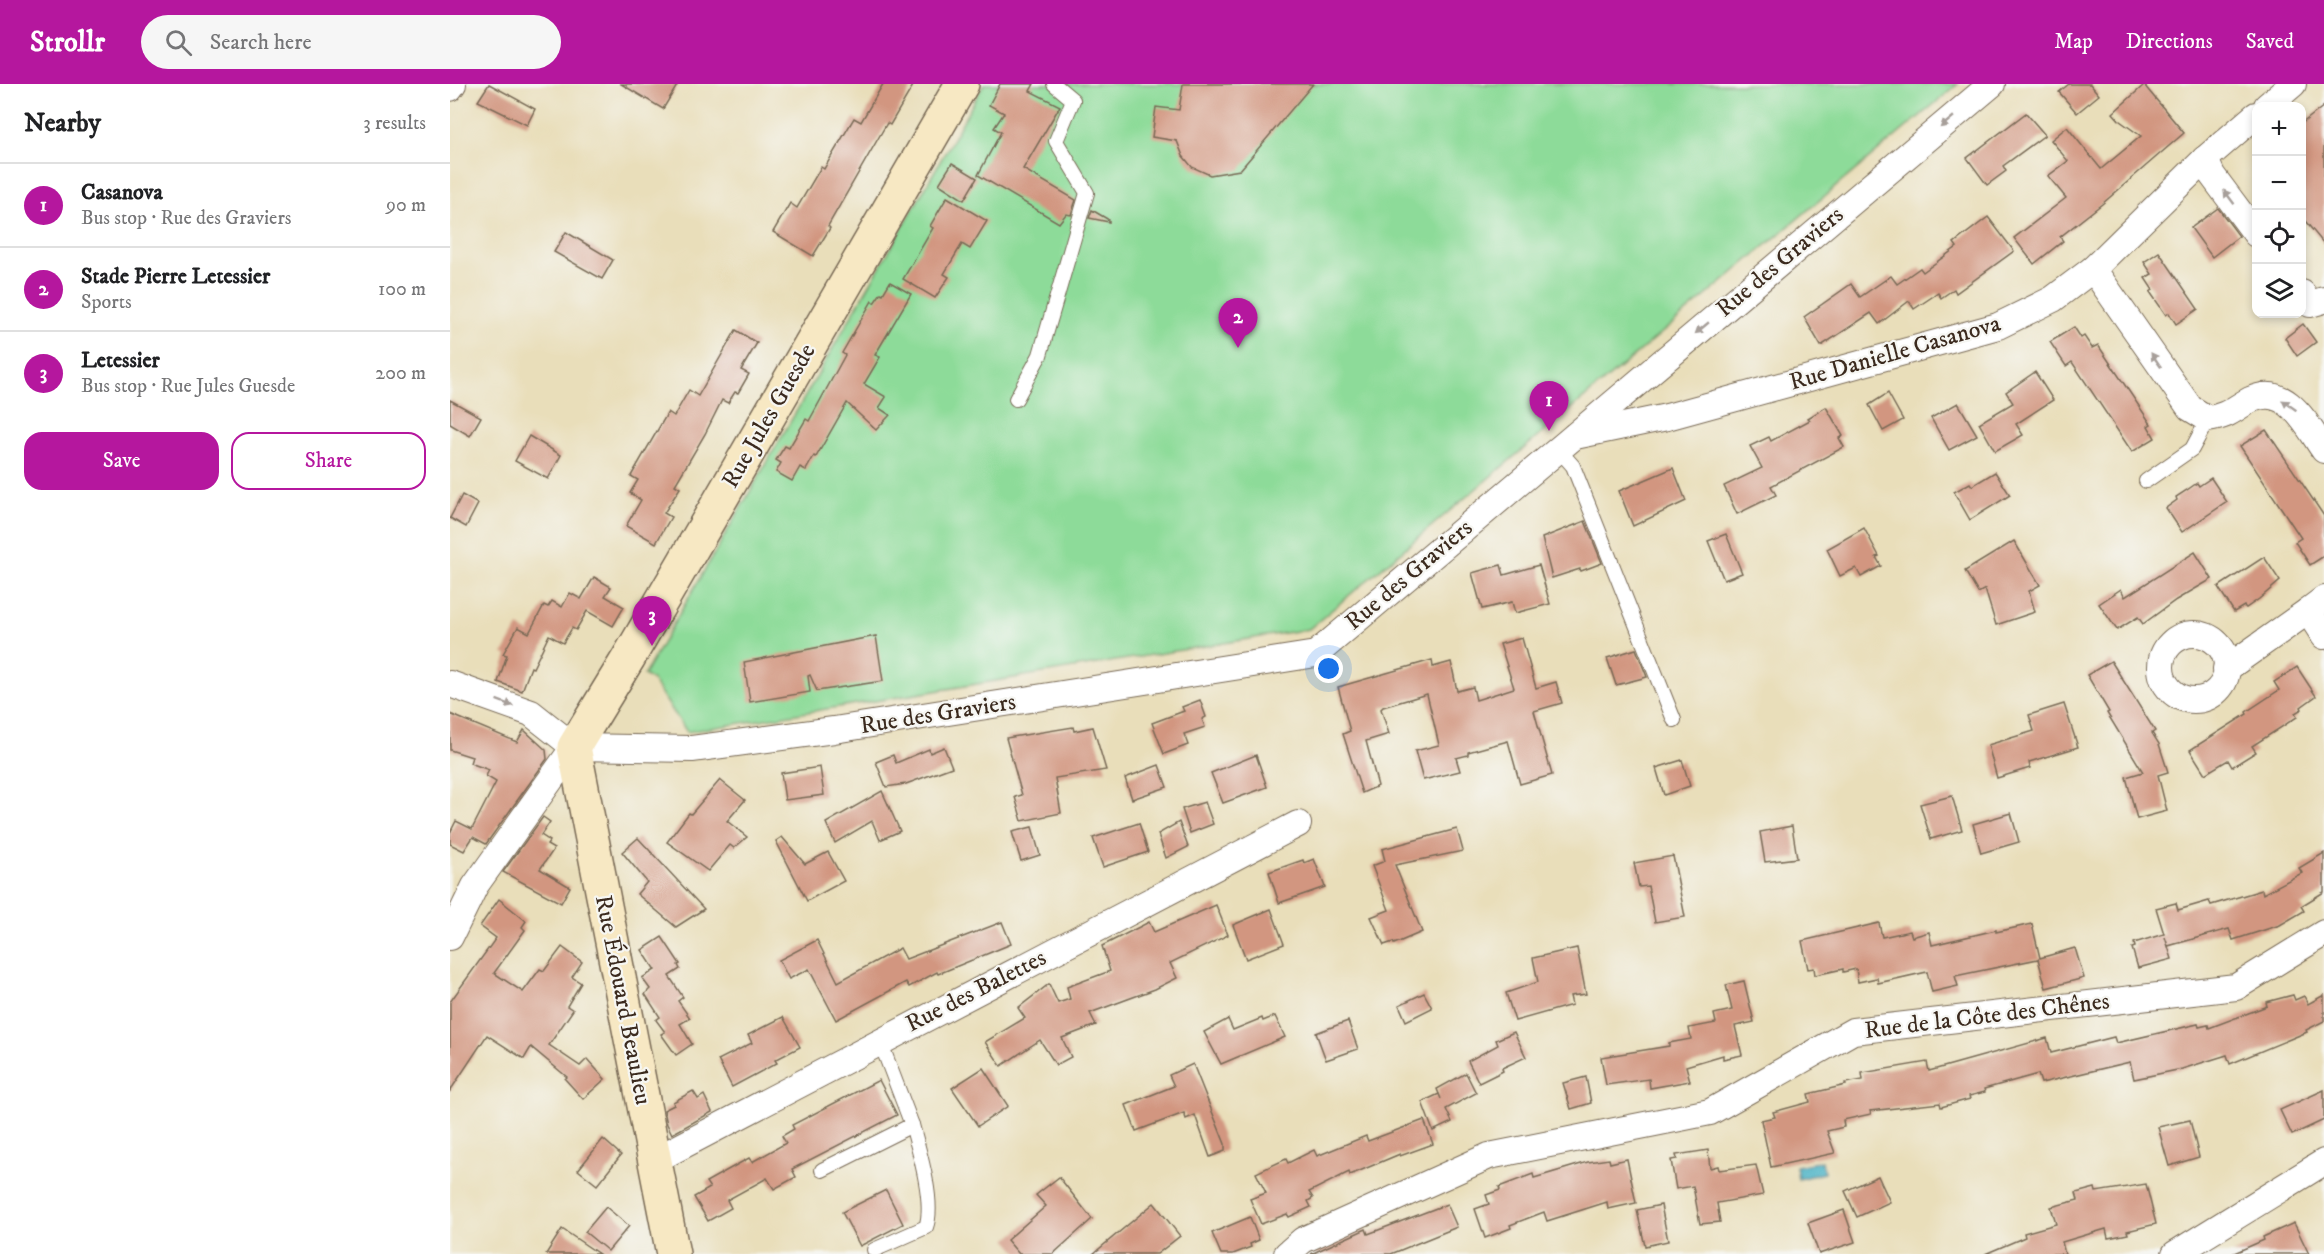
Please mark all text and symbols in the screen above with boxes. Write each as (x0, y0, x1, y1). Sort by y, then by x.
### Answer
search box (141, 15, 561, 69)
text: Strollr (30, 25, 105, 60)
icon: search (162, 26, 195, 59)
text: Search here (210, 29, 312, 56)
text: Map (2054, 29, 2093, 55)
text: Directions (2126, 29, 2213, 55)
text: Saved (2246, 29, 2294, 55)
map controls (2252, 102, 2306, 318)
button: + (2252, 102, 2306, 156)
text: Nearby (24, 107, 101, 140)
text: 3 results (363, 111, 426, 136)
one-way arrow (1940, 115, 1955, 127)
button: − (2252, 156, 2306, 210)
text: Casanova (81, 179, 163, 206)
one-way arrow (2223, 190, 2235, 206)
text: 1 (40, 193, 47, 218)
text: 90 m (386, 193, 426, 218)
street label: Rue des Graviers (1710, 200, 1850, 324)
text: Bus stop · Rue des Graviers (81, 206, 292, 231)
button: locate (2252, 210, 2306, 264)
text: Stade Pierre Letessier (81, 263, 270, 290)
button: layers (2252, 264, 2306, 318)
text: 2 (39, 277, 48, 302)
text: 100 m (378, 277, 426, 302)
text: Sports (81, 290, 132, 315)
pin: 2 (1218, 298, 1258, 348)
street label: Rue Danielle Casanova (1786, 308, 2005, 397)
one-way arrow (1695, 321, 1710, 334)
street label: Rue Jules Guesde (716, 338, 822, 494)
text: Letessier (81, 347, 160, 374)
one-way arrow (2151, 352, 2162, 368)
text: 3 (40, 361, 47, 386)
text: 200 m (375, 361, 426, 386)
text: Bus stop · Rue Jules Guesde (81, 374, 295, 399)
pin: 1 (1530, 382, 1568, 431)
one-way arrow (2281, 399, 2297, 411)
button: Save (24, 432, 219, 490)
button: Share (231, 432, 426, 490)
street label: Rue des Graviers (1339, 513, 1479, 637)
pin: 3 (632, 596, 672, 646)
your location (1314, 654, 1343, 683)
street label: Rue des Graviers (858, 687, 1018, 741)
one-way arrow (496, 699, 514, 709)
street label: Rue Édouard Beaulieu (588, 893, 658, 1107)
street label: Rue des Balettes (901, 943, 1051, 1039)
street label: Rue de la Côte des Chênes (1863, 986, 2111, 1046)

